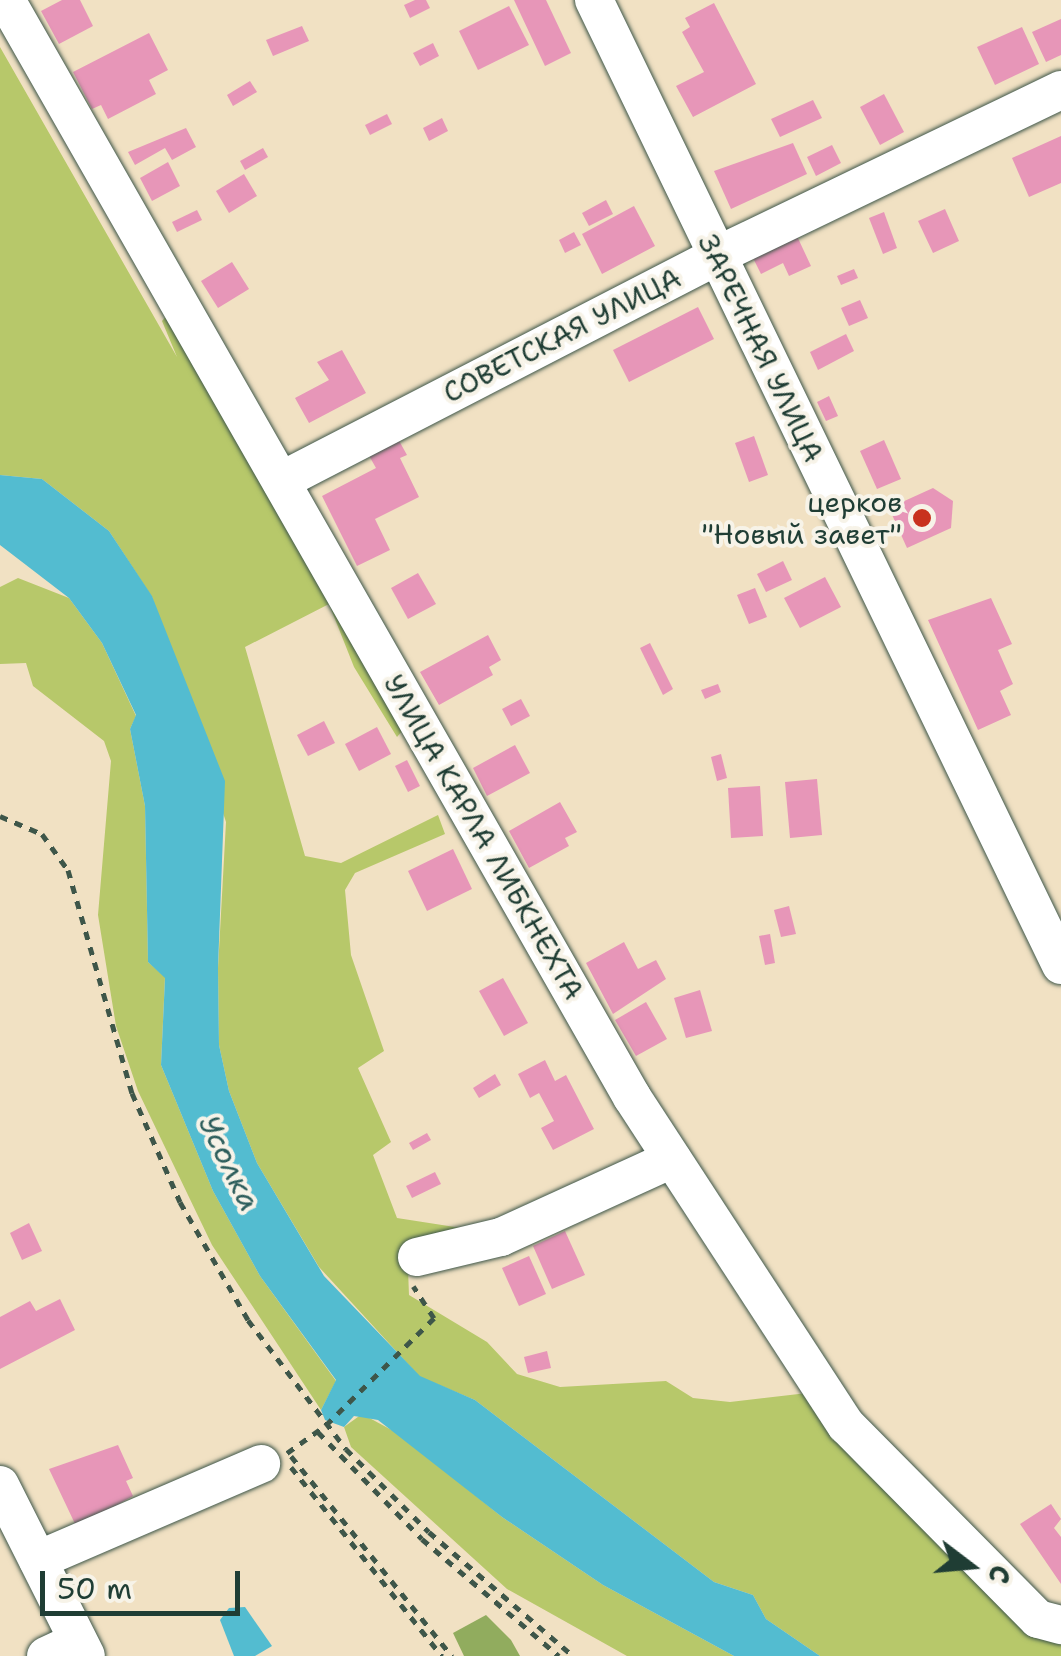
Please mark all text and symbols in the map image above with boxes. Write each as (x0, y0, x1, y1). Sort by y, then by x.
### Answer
street label: ЗАРЕЧНАЯ УЛИЦА (691, 229, 831, 467)
street label: СОВЕТСКАЯ УЛИЦА (437, 260, 687, 410)
place label: церков "Новый завет" (701, 485, 902, 551)
marker: церков "Новый завет" (911, 507, 933, 529)
street label: УЛИЦА КАРЛА ЛИБКНЕХТА (377, 668, 591, 1006)
water label: Усолка (191, 1109, 267, 1217)
north arrow (921, 1516, 1021, 1616)
scale bar (45, 1551, 245, 1613)
text: С (979, 1561, 1020, 1588)
text: 50 m (57, 1568, 132, 1609)

